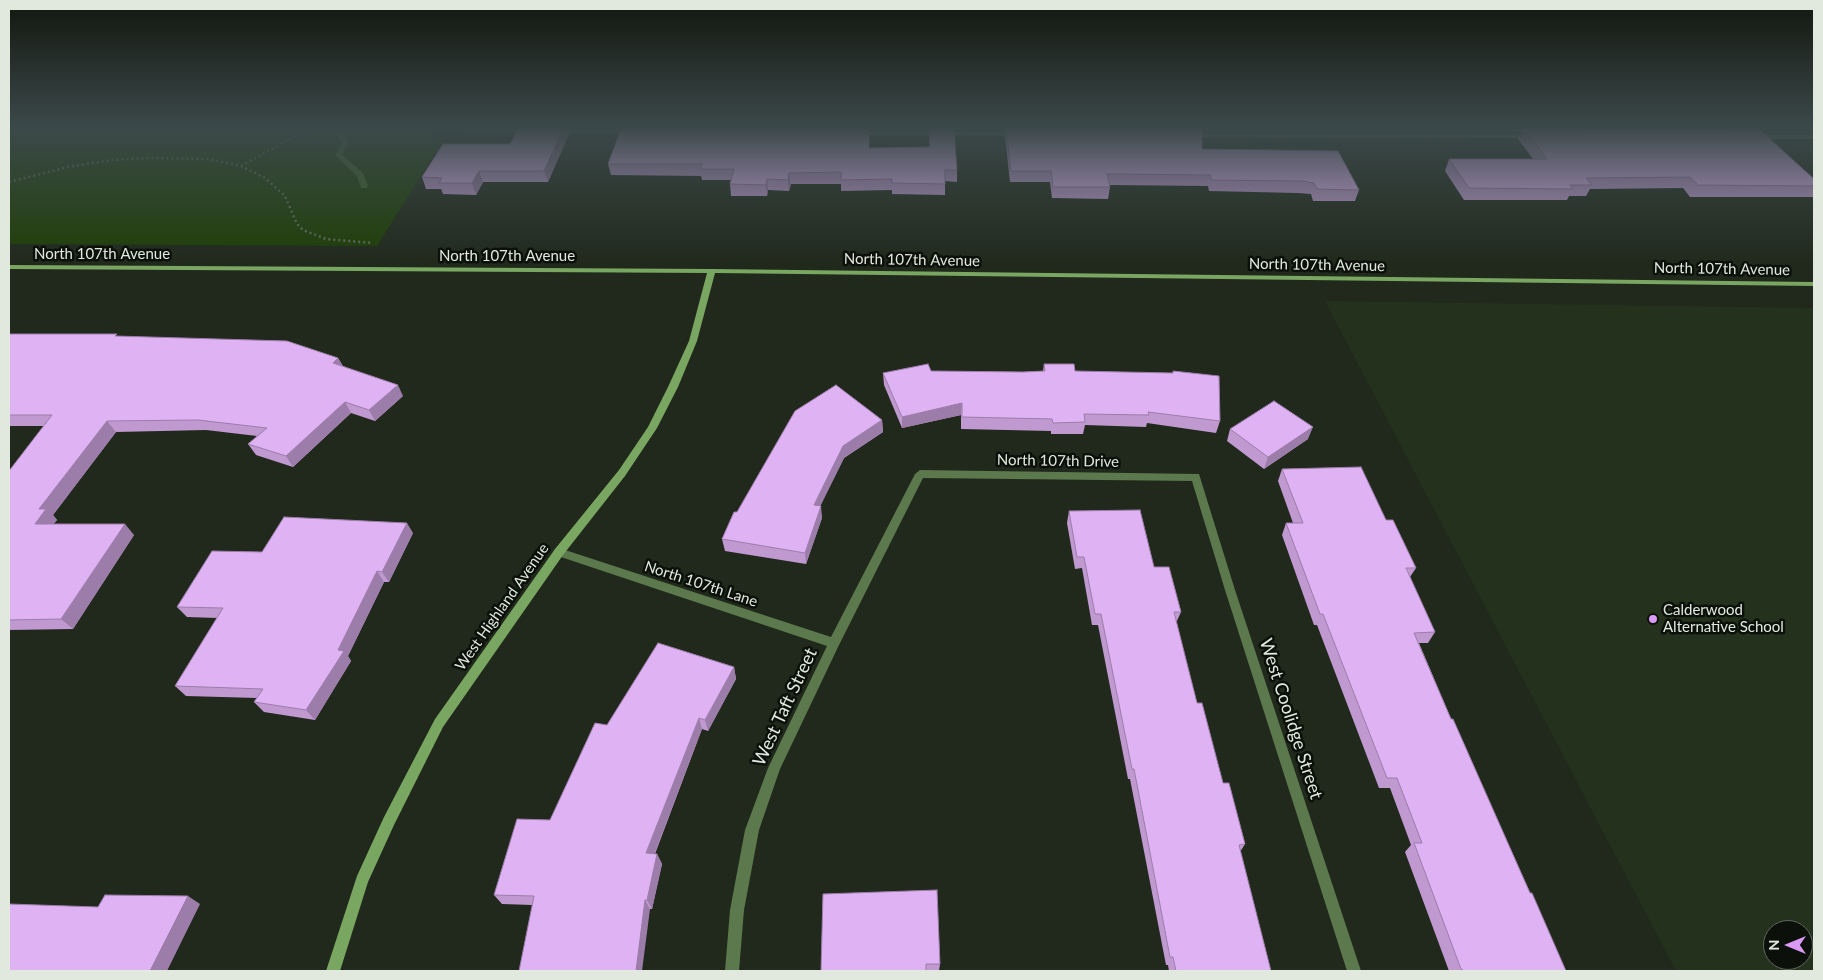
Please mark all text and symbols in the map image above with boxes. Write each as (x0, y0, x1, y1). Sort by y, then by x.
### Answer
street label: North 107th Avenue (34, 245, 170, 263)
street label: North 107th Avenue (439, 247, 575, 265)
street label: North 107th Avenue (844, 250, 980, 270)
street label: North 107th Avenue (1249, 255, 1385, 275)
street label: North 107th Avenue (1654, 259, 1790, 279)
street label: North 107th Drive (997, 451, 1119, 471)
street label: West Highland Avenue (451, 540, 553, 674)
street label: North 107th Lane (642, 557, 760, 611)
place label: Calderwood Alternative School (1663, 601, 1784, 636)
marker: Calderwood Alternative School (1647, 613, 1659, 625)
street label: West Coolidge Street (1255, 636, 1327, 802)
street label: West Taft Street (748, 645, 822, 769)
north arrow (1763, 920, 1813, 970)
text: N (1765, 940, 1782, 950)

